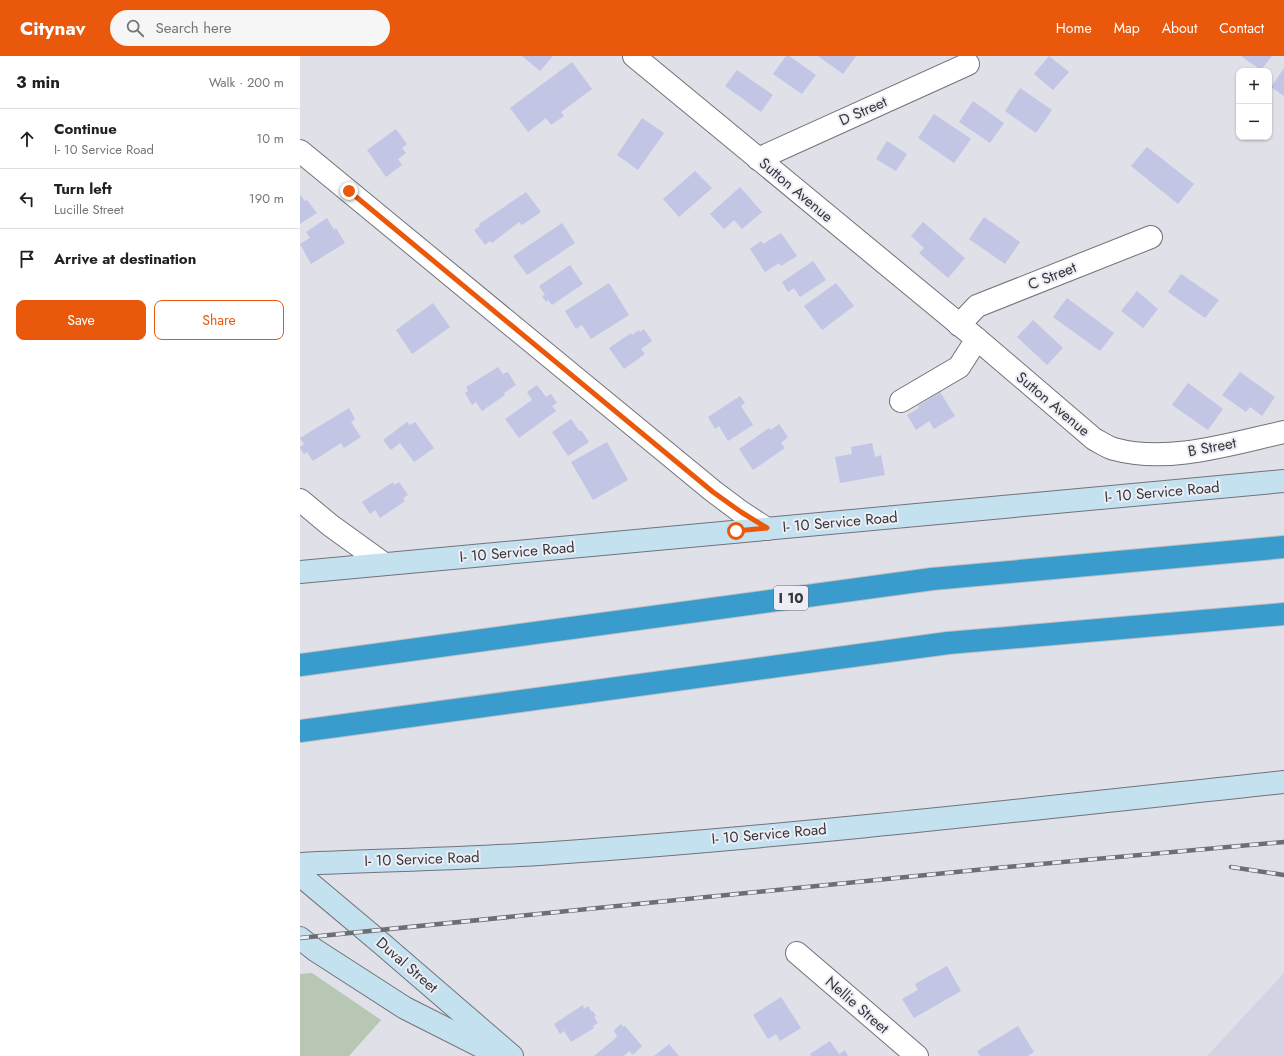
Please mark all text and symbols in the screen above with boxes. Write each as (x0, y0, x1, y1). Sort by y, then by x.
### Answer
search box (110, 10, 390, 46)
text: Citynav (20, 15, 86, 42)
icon: search (124, 17, 146, 39)
text: Search here (156, 17, 231, 39)
text: Home (1056, 18, 1092, 38)
text: Map (1114, 18, 1140, 38)
text: About (1162, 18, 1197, 38)
text: Contact (1219, 18, 1264, 38)
map controls (1236, 68, 1272, 140)
button: + (1236, 68, 1272, 104)
text: 3 min (16, 70, 60, 94)
text: Walk · 200 m (209, 73, 284, 92)
street label: D Street (835, 91, 891, 131)
button: − (1236, 104, 1272, 140)
text: Continue (54, 118, 117, 140)
icon: ahead (16, 128, 38, 150)
text: 10 m (256, 129, 284, 148)
text: I- 10 Service Road (54, 140, 154, 159)
street label: Sutton Avenue (754, 152, 838, 228)
text: Turn left (54, 178, 112, 200)
route end (340, 182, 358, 200)
icon: left (16, 188, 38, 210)
text: 190 m (249, 189, 284, 208)
text: Lucille Street (54, 200, 124, 219)
icon: arrive (16, 248, 38, 270)
text: Arrive at destination (54, 248, 196, 270)
street label: C Street (1024, 256, 1080, 296)
button: Save (16, 300, 146, 340)
button: Share (154, 300, 284, 340)
street label: Sutton Avenue (1011, 366, 1095, 442)
street label: B Street (1186, 431, 1238, 462)
street label: I- 10 Service Road (1104, 476, 1220, 508)
street label: I- 10 Service Road (782, 506, 898, 538)
route start (727, 522, 745, 540)
street label: I- 10 Service Road (459, 536, 575, 568)
road number: I 10 (774, 586, 808, 610)
street label: I- 10 Service Road (711, 818, 827, 850)
street label: I- 10 Service Road (364, 846, 480, 872)
street label: Duval Street (371, 932, 443, 998)
street label: Nellie Street (820, 971, 894, 1039)

